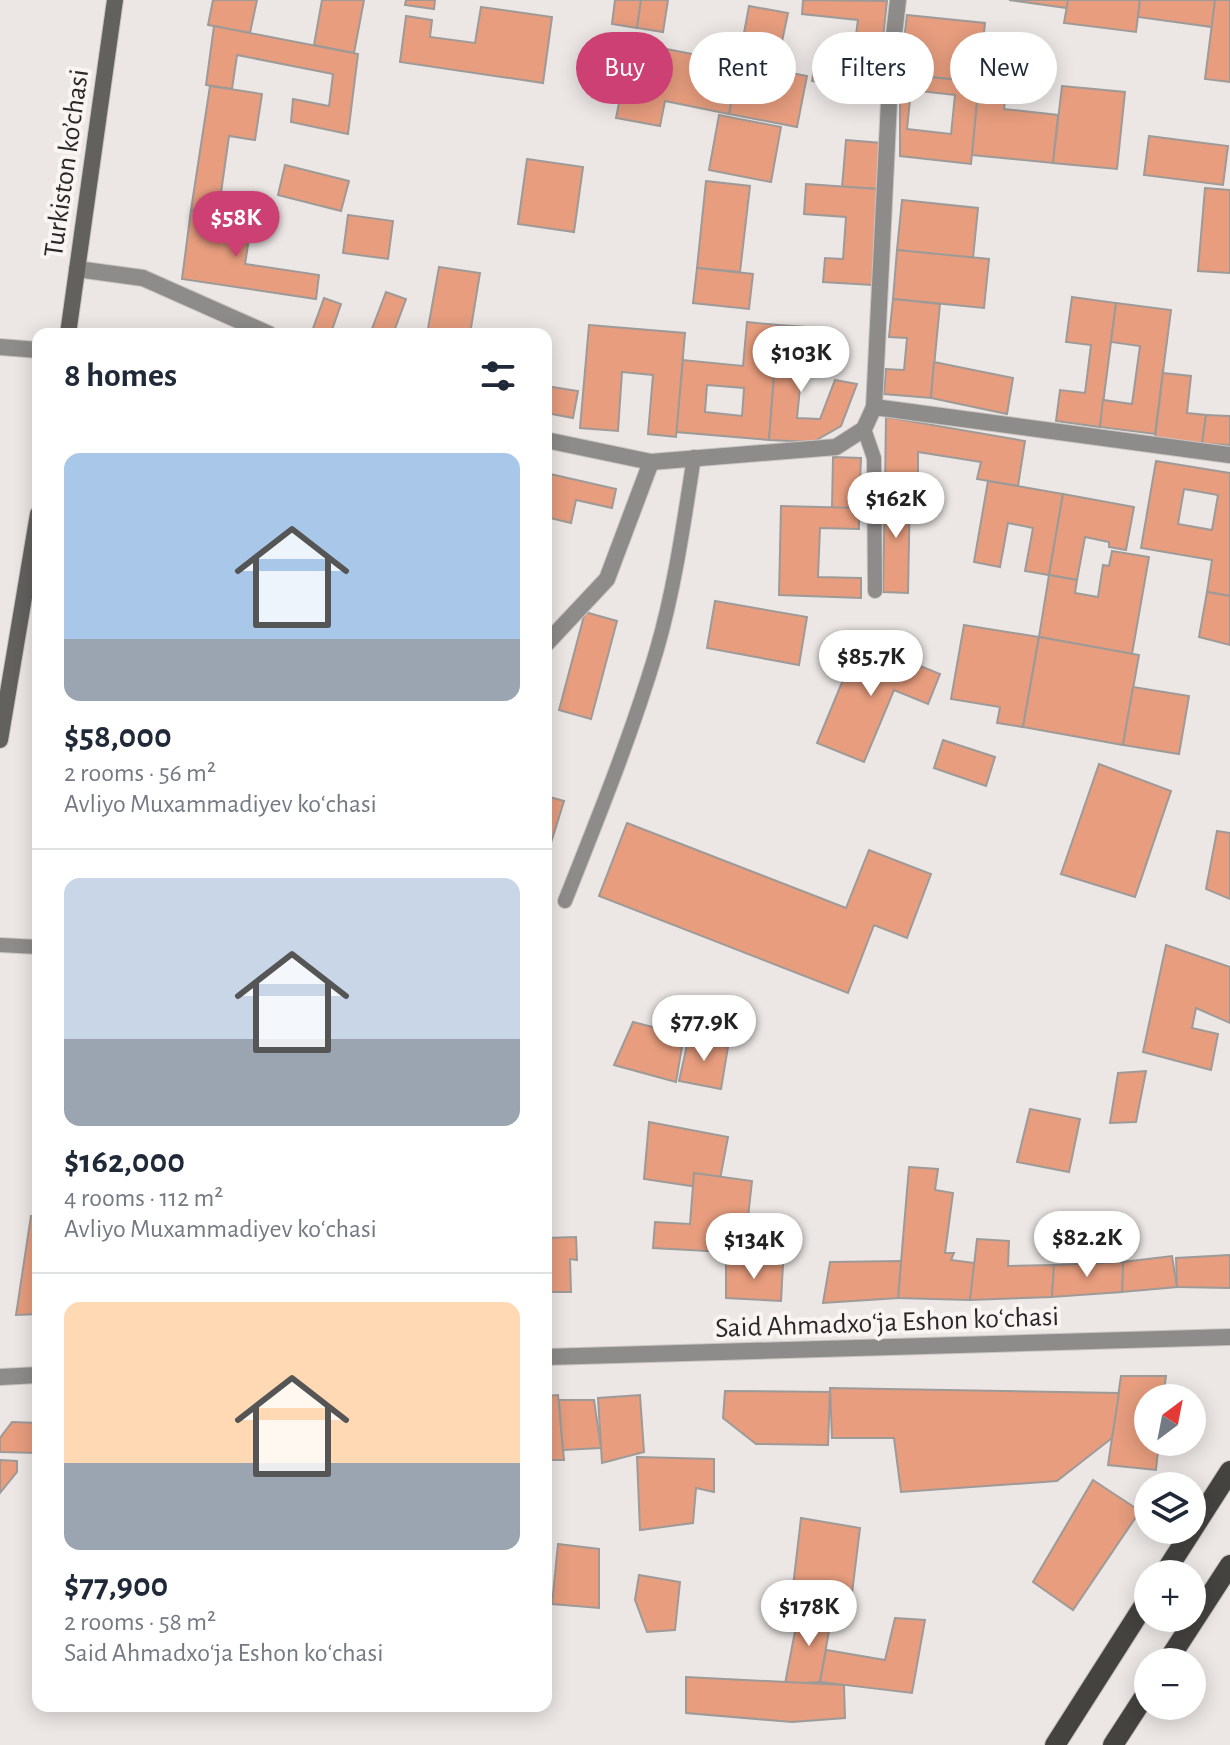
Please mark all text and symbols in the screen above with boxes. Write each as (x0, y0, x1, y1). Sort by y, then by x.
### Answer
chip: Buy (576, 32, 673, 104)
chip: Rent (689, 32, 796, 104)
chip: Filters (812, 32, 934, 104)
chip: New (950, 32, 1057, 104)
street label: Turkiston ko’chasi (40, 68, 94, 259)
pin: $58K (189, 191, 283, 259)
text: $58K (211, 204, 261, 230)
pin: $103K (745, 326, 857, 394)
text: $103K (771, 339, 832, 365)
icon: filters (476, 354, 520, 398)
text: 8 homes (64, 359, 177, 393)
pin: $162K (840, 472, 952, 540)
text: $162K (865, 485, 927, 511)
icon: home (220, 505, 364, 649)
pin: $85.7K (806, 630, 936, 698)
text: $85.7K (837, 643, 905, 669)
text: $58,000 (64, 720, 172, 754)
text: 2 rooms · 56 m² (64, 760, 216, 786)
text: Avliyo Muxammadiyev koʻchasi (64, 791, 377, 817)
icon: home (220, 930, 364, 1074)
pin: $77.9K (639, 995, 769, 1063)
text: $77.9K (670, 1008, 738, 1034)
text: $162,000 (64, 1145, 185, 1179)
text: 4 rooms · 112 m² (64, 1185, 223, 1211)
pin: $82.2K (1022, 1211, 1152, 1279)
pin: $134K (698, 1213, 810, 1281)
text: Avliyo Muxammadiyev koʻchasi (64, 1216, 377, 1242)
text: $82.2K (1052, 1224, 1122, 1250)
text: $134K (724, 1226, 784, 1252)
street label: Said Ahmadxoʻja Eshon koʻchasi (715, 1303, 1059, 1343)
icon: home (220, 1354, 364, 1498)
north arrow (1134, 1384, 1206, 1456)
map controls (1134, 1384, 1206, 1720)
button: layers (1134, 1472, 1206, 1544)
button: + (1134, 1560, 1206, 1632)
text: $77,900 (64, 1569, 168, 1603)
pin: $178K (753, 1580, 865, 1648)
text: $178K (779, 1593, 839, 1619)
text: 2 rooms · 58 m² (64, 1609, 216, 1635)
text: Said Ahmadxoʻja Eshon koʻchasi (64, 1640, 383, 1666)
button: − (1134, 1648, 1206, 1720)

